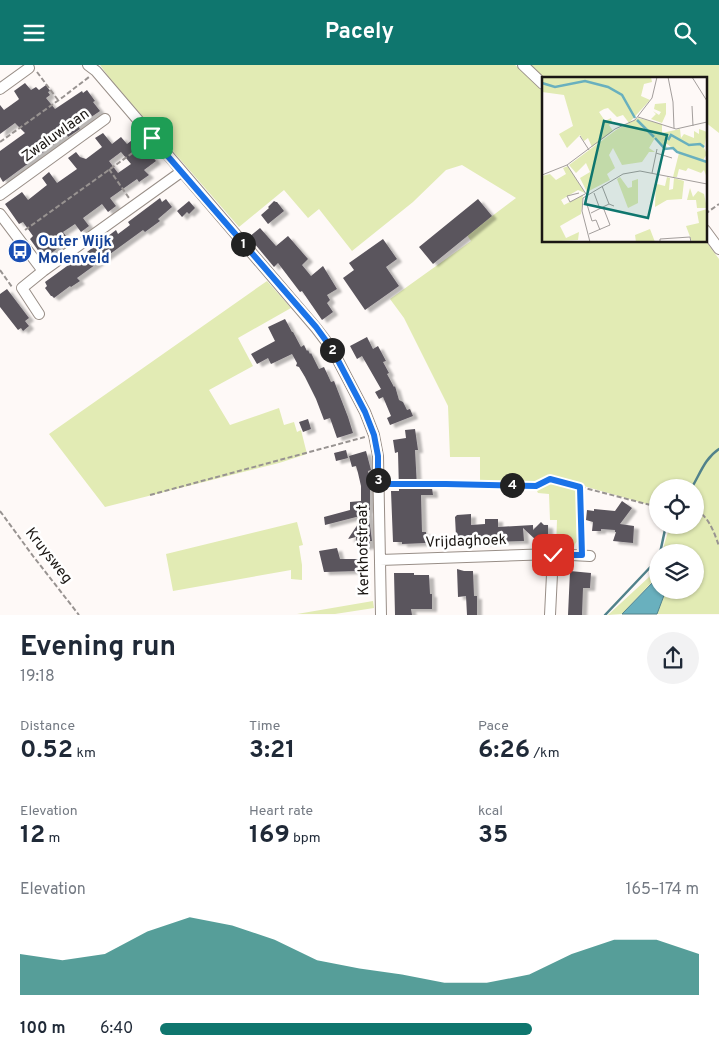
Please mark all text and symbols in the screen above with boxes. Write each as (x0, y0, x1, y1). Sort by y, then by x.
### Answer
icon: menu (20, 19, 48, 47)
text: Pacely (325, 19, 394, 46)
icon: search (671, 19, 699, 47)
inset map (542, 77, 706, 243)
street label: Zwaluwlaan (18, 105, 94, 167)
pin (131, 117, 173, 159)
icon: arrive (138, 124, 166, 152)
pin: 1 (230, 231, 256, 257)
place label: Outer Wijk Molenveld (38, 233, 112, 269)
text: 1 (241, 236, 246, 253)
bus stop icon: Outer Wijk Molenveld (7, 238, 33, 264)
pin: 2 (320, 337, 344, 363)
text: 2 (328, 342, 337, 359)
pin: 3 (366, 467, 390, 493)
text: 3 (374, 472, 383, 489)
pin: 4 (500, 473, 524, 497)
text: 4 (508, 477, 517, 494)
map controls (649, 479, 704, 599)
button: locate (649, 479, 704, 534)
street label: Kerkhofstraat (354, 504, 374, 596)
street label: Kruysweg (20, 524, 76, 588)
street label: Vrijdaghoek (425, 531, 507, 553)
pin (532, 534, 574, 576)
icon: check (539, 541, 567, 569)
button: layers (649, 544, 704, 599)
text: Evening run (20, 630, 176, 666)
button: share (647, 632, 699, 684)
text: 19:18 (20, 667, 55, 687)
text: Distance (20, 718, 75, 735)
text: Time (249, 718, 280, 735)
text: Pace (478, 718, 509, 735)
text: 0.52 (20, 735, 73, 767)
text: 3:21 (249, 735, 295, 767)
text: 6:26 (478, 735, 530, 767)
text: km (73, 745, 96, 762)
text: /km (530, 745, 560, 762)
text: Elevation (20, 803, 78, 820)
text: Heart rate (249, 803, 313, 820)
text: kcal (478, 803, 503, 820)
text: 12 (20, 820, 45, 852)
text: 169 (249, 820, 290, 852)
text: 35 (478, 820, 508, 852)
text: m (45, 830, 60, 847)
text: bpm (290, 830, 321, 847)
text: Elevation (20, 880, 86, 900)
text: 165–174 m (625, 880, 699, 900)
text: 100 m (20, 1019, 66, 1039)
text: 6:40 (100, 1019, 133, 1039)

